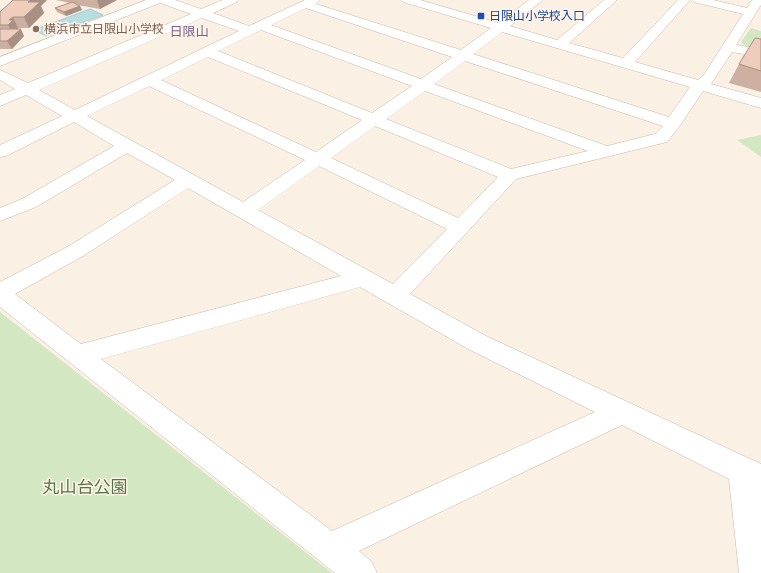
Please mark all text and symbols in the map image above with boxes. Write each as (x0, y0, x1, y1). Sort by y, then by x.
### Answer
place label: 日限山小学校入口 (489, 7, 585, 25)
marker: 日限山小学校入口 (476, 11, 486, 21)
place label: 横浜市立日限山小学校 (44, 20, 164, 38)
district label: 日限山 (169, 22, 209, 41)
marker: 横浜市立日限山小学校 (31, 24, 41, 34)
park label: 丸山台公園 (43, 475, 128, 499)

